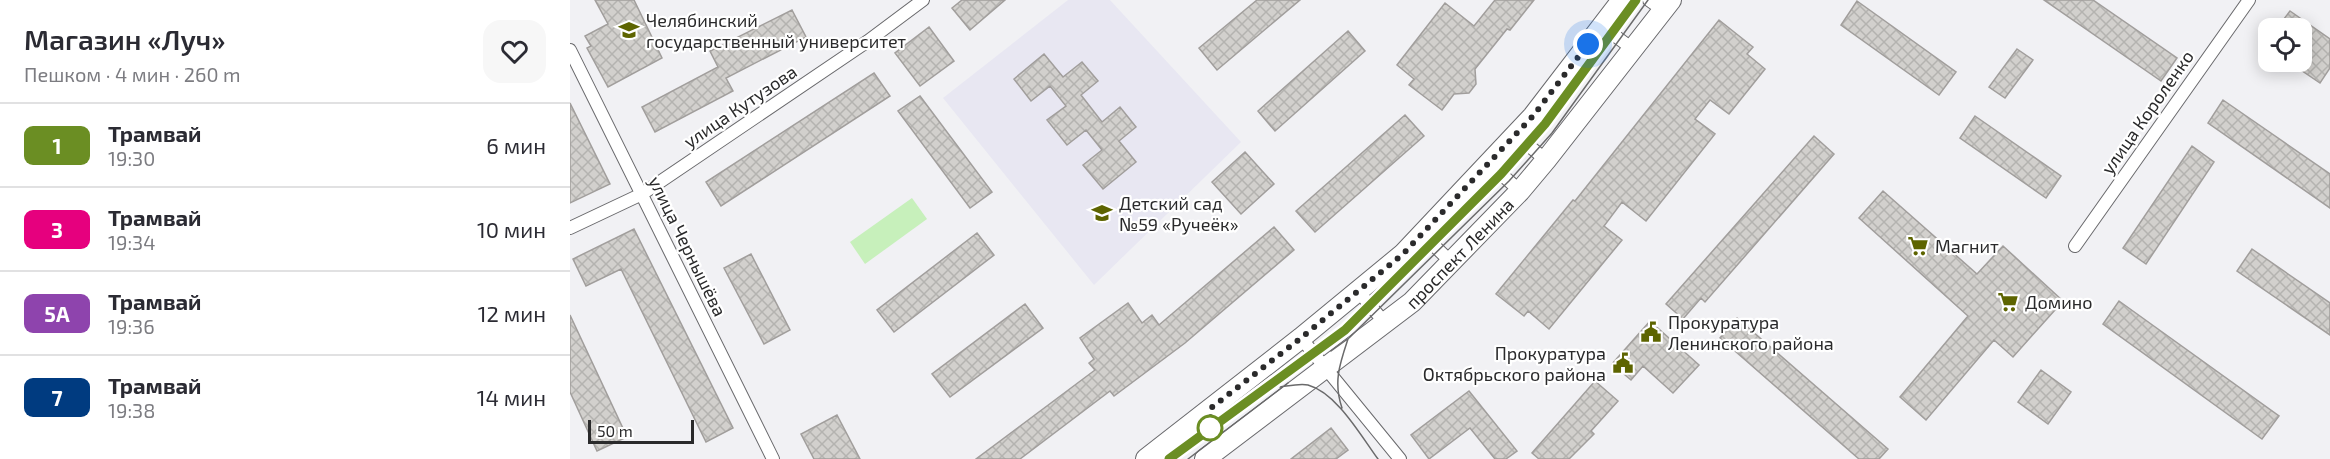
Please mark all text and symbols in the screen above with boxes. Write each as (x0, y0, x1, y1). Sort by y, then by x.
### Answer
place label: Челябинский государственный университет (646, 9, 906, 52)
school or university icon: Челябинский государственный университет (617, 18, 641, 42)
map controls (2258, 18, 2312, 72)
button: locate (2258, 18, 2312, 72)
button: heart (483, 20, 546, 83)
text: Магазин «Луч» (24, 22, 225, 56)
your location (1573, 29, 1603, 59)
street label: улица Короленко (2096, 46, 2198, 178)
street label: улица Кутузова (679, 60, 801, 152)
text: Пешком · 4 мин · 260 m (24, 62, 240, 86)
text: Трамвай (108, 120, 202, 146)
text: 6 мин (486, 132, 546, 158)
text: 1 (52, 133, 62, 158)
text: 19:30 (108, 146, 155, 170)
street label: улица Чернышёва (645, 172, 731, 320)
place label: Детский сад №59 «Ручеёк» (1119, 192, 1239, 235)
street label: проспект Ленина (1401, 193, 1518, 313)
school or university icon: Детский сад №59 «Ручеёк» (1090, 201, 1114, 225)
text: Трамвай (108, 204, 202, 230)
text: 10 мин (477, 216, 546, 242)
text: 3 (51, 217, 63, 242)
text: 19:34 (108, 230, 156, 254)
supermarket icon: Магнит (1906, 234, 1930, 258)
place label: Магнит (1935, 235, 1999, 257)
text: Трамвай (108, 288, 202, 314)
supermarket icon: Домино (1996, 290, 2020, 314)
place label: Домино (2025, 291, 2093, 313)
text: 12 мин (478, 300, 546, 326)
text: 5А (44, 301, 70, 326)
place label: Прокуратура Ленинского района (1668, 311, 1834, 354)
text: 19:36 (108, 314, 155, 338)
public building icon: Прокуратура Ленинского района (1639, 320, 1663, 344)
place label: Прокуратура Октябрьского района (1423, 342, 1606, 385)
public building icon: Прокуратура Октябрьского района (1611, 351, 1635, 375)
text: Трамвай (108, 372, 202, 398)
text: 14 мин (477, 384, 546, 410)
text: 7 (51, 385, 63, 410)
text: 19:38 (108, 398, 155, 422)
unlabelled marker (1197, 415, 1223, 441)
scale bar (588, 417, 694, 444)
text: 50 m (597, 421, 633, 440)

